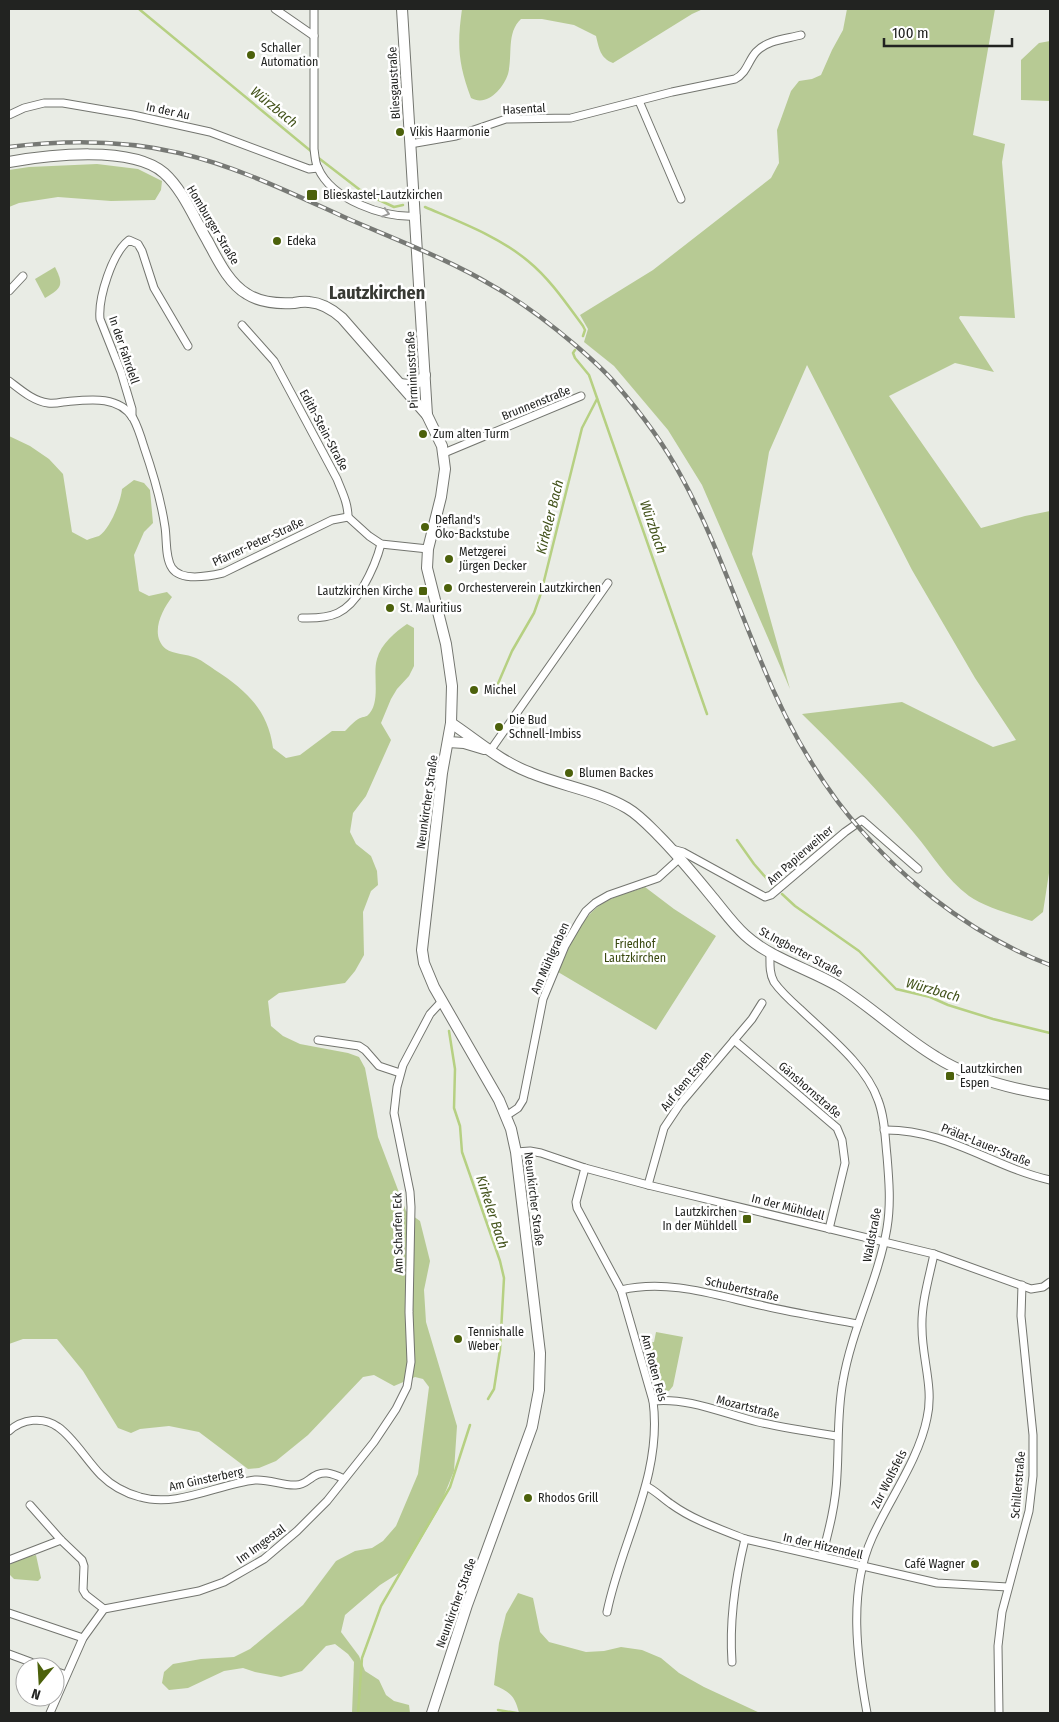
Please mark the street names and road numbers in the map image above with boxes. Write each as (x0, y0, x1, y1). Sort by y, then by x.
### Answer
street label: Bliesgaustraße (385, 46, 403, 120)
street label: In der Au (145, 100, 191, 122)
street label: Hasental (502, 101, 546, 117)
street label: Homburger Straße (184, 183, 242, 267)
street label: In der Fahrdell (106, 314, 142, 386)
street label: Pirminiusstraße (403, 331, 421, 409)
street label: Brunnenstraße (500, 383, 573, 423)
street label: Edith-Stein-Straße (297, 387, 351, 473)
street label: Pfarrer-Peter-Straße (210, 515, 306, 569)
street label: Neunkircher Straße (413, 754, 441, 850)
street label: Am Papierweiher (764, 822, 836, 887)
street label: Am Mühlgraben (528, 920, 572, 996)
street label: St.Ingberter Straße (757, 924, 845, 980)
street label: Auf dem Espen (658, 1048, 714, 1114)
street label: Gänshornstraße (776, 1059, 844, 1121)
street label: Prälat-Lauer-Straße (939, 1121, 1033, 1169)
street label: Neunkircher Straße (521, 1151, 547, 1247)
street label: In der Mühldell (750, 1191, 826, 1223)
street label: Am Scharfen Eck (390, 1192, 406, 1273)
street label: Waldstraße (860, 1207, 884, 1263)
street label: Schubertstraße (704, 1274, 780, 1304)
street label: Am Roten Fels (638, 1333, 670, 1403)
street label: Mozartstraße (715, 1392, 781, 1422)
street label: Zur Wolfsfels (868, 1447, 910, 1511)
street label: Schillerstraße (1008, 1451, 1028, 1519)
street label: Am Ginsterberg (168, 1464, 245, 1494)
street label: Im Imgestal (234, 1522, 288, 1566)
street label: In der Hitzendell (782, 1530, 864, 1562)
street label: Neunkircher Straße (433, 1556, 479, 1650)

